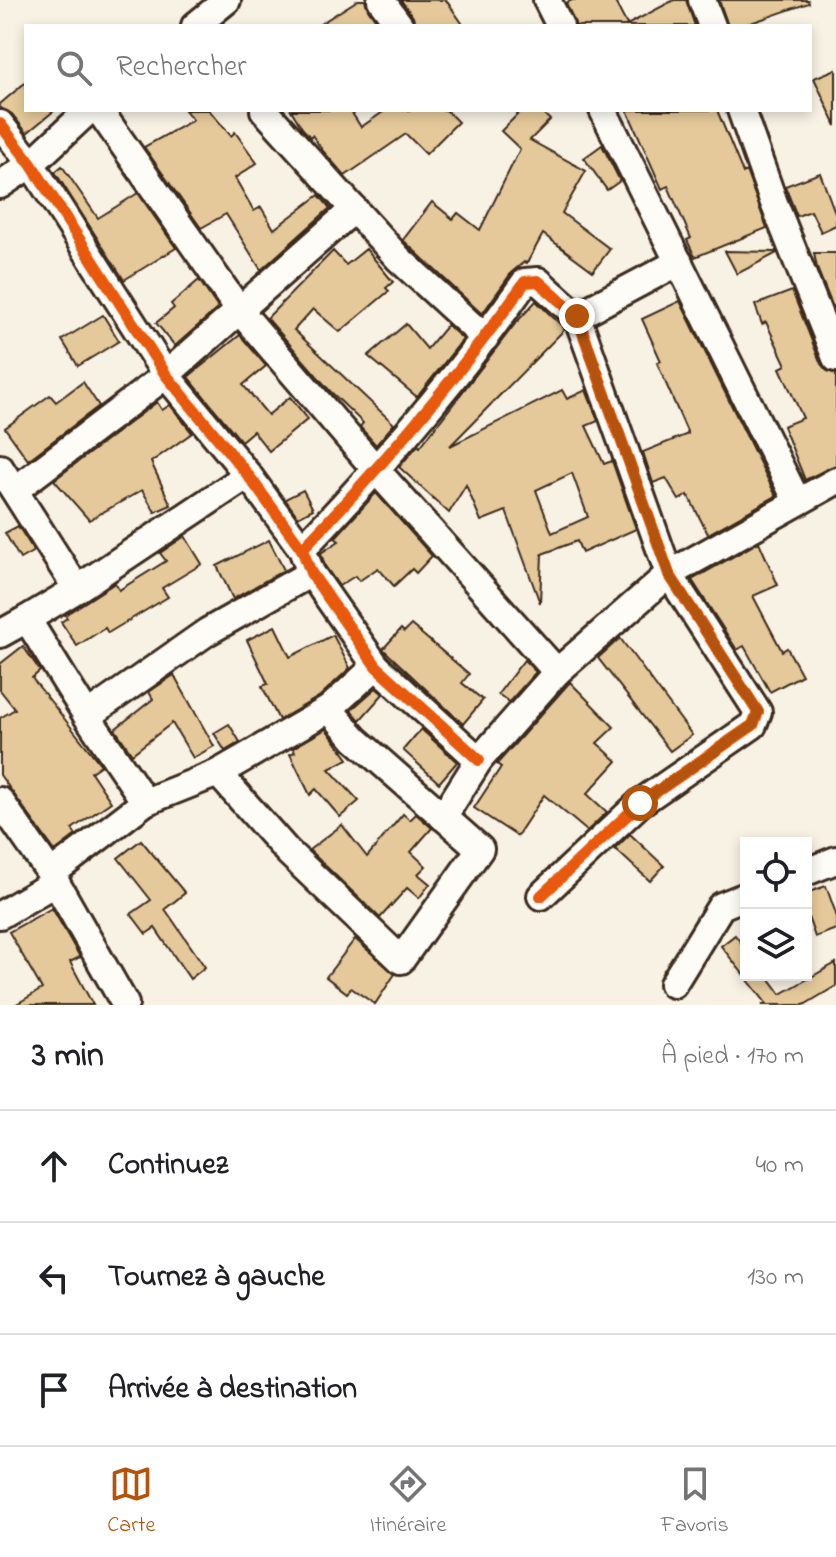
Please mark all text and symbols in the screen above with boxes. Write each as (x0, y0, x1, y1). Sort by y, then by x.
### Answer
search box (24, 24, 812, 112)
icon: search (52, 46, 96, 90)
text: Rechercher (116, 46, 247, 90)
route end (559, 298, 595, 334)
route start (622, 785, 658, 821)
map controls (740, 837, 812, 981)
button: locate (740, 837, 812, 909)
button: layers (740, 909, 812, 981)
text: 3 min (32, 1032, 104, 1082)
text: À pied · 170 m (661, 1038, 804, 1076)
icon: ahead (32, 1144, 76, 1188)
text: Continuez (108, 1144, 228, 1188)
text: 40 m (755, 1147, 804, 1185)
icon: left (32, 1256, 76, 1300)
text: Tournez à gauche (108, 1256, 325, 1300)
text: 130 m (747, 1259, 804, 1297)
icon: arrive (32, 1368, 76, 1412)
text: Arrivée à destination (108, 1368, 357, 1412)
tab: Carte (107, 1462, 155, 1542)
tab: Itinéraire (370, 1462, 446, 1542)
tab: Favoris (661, 1462, 729, 1542)

